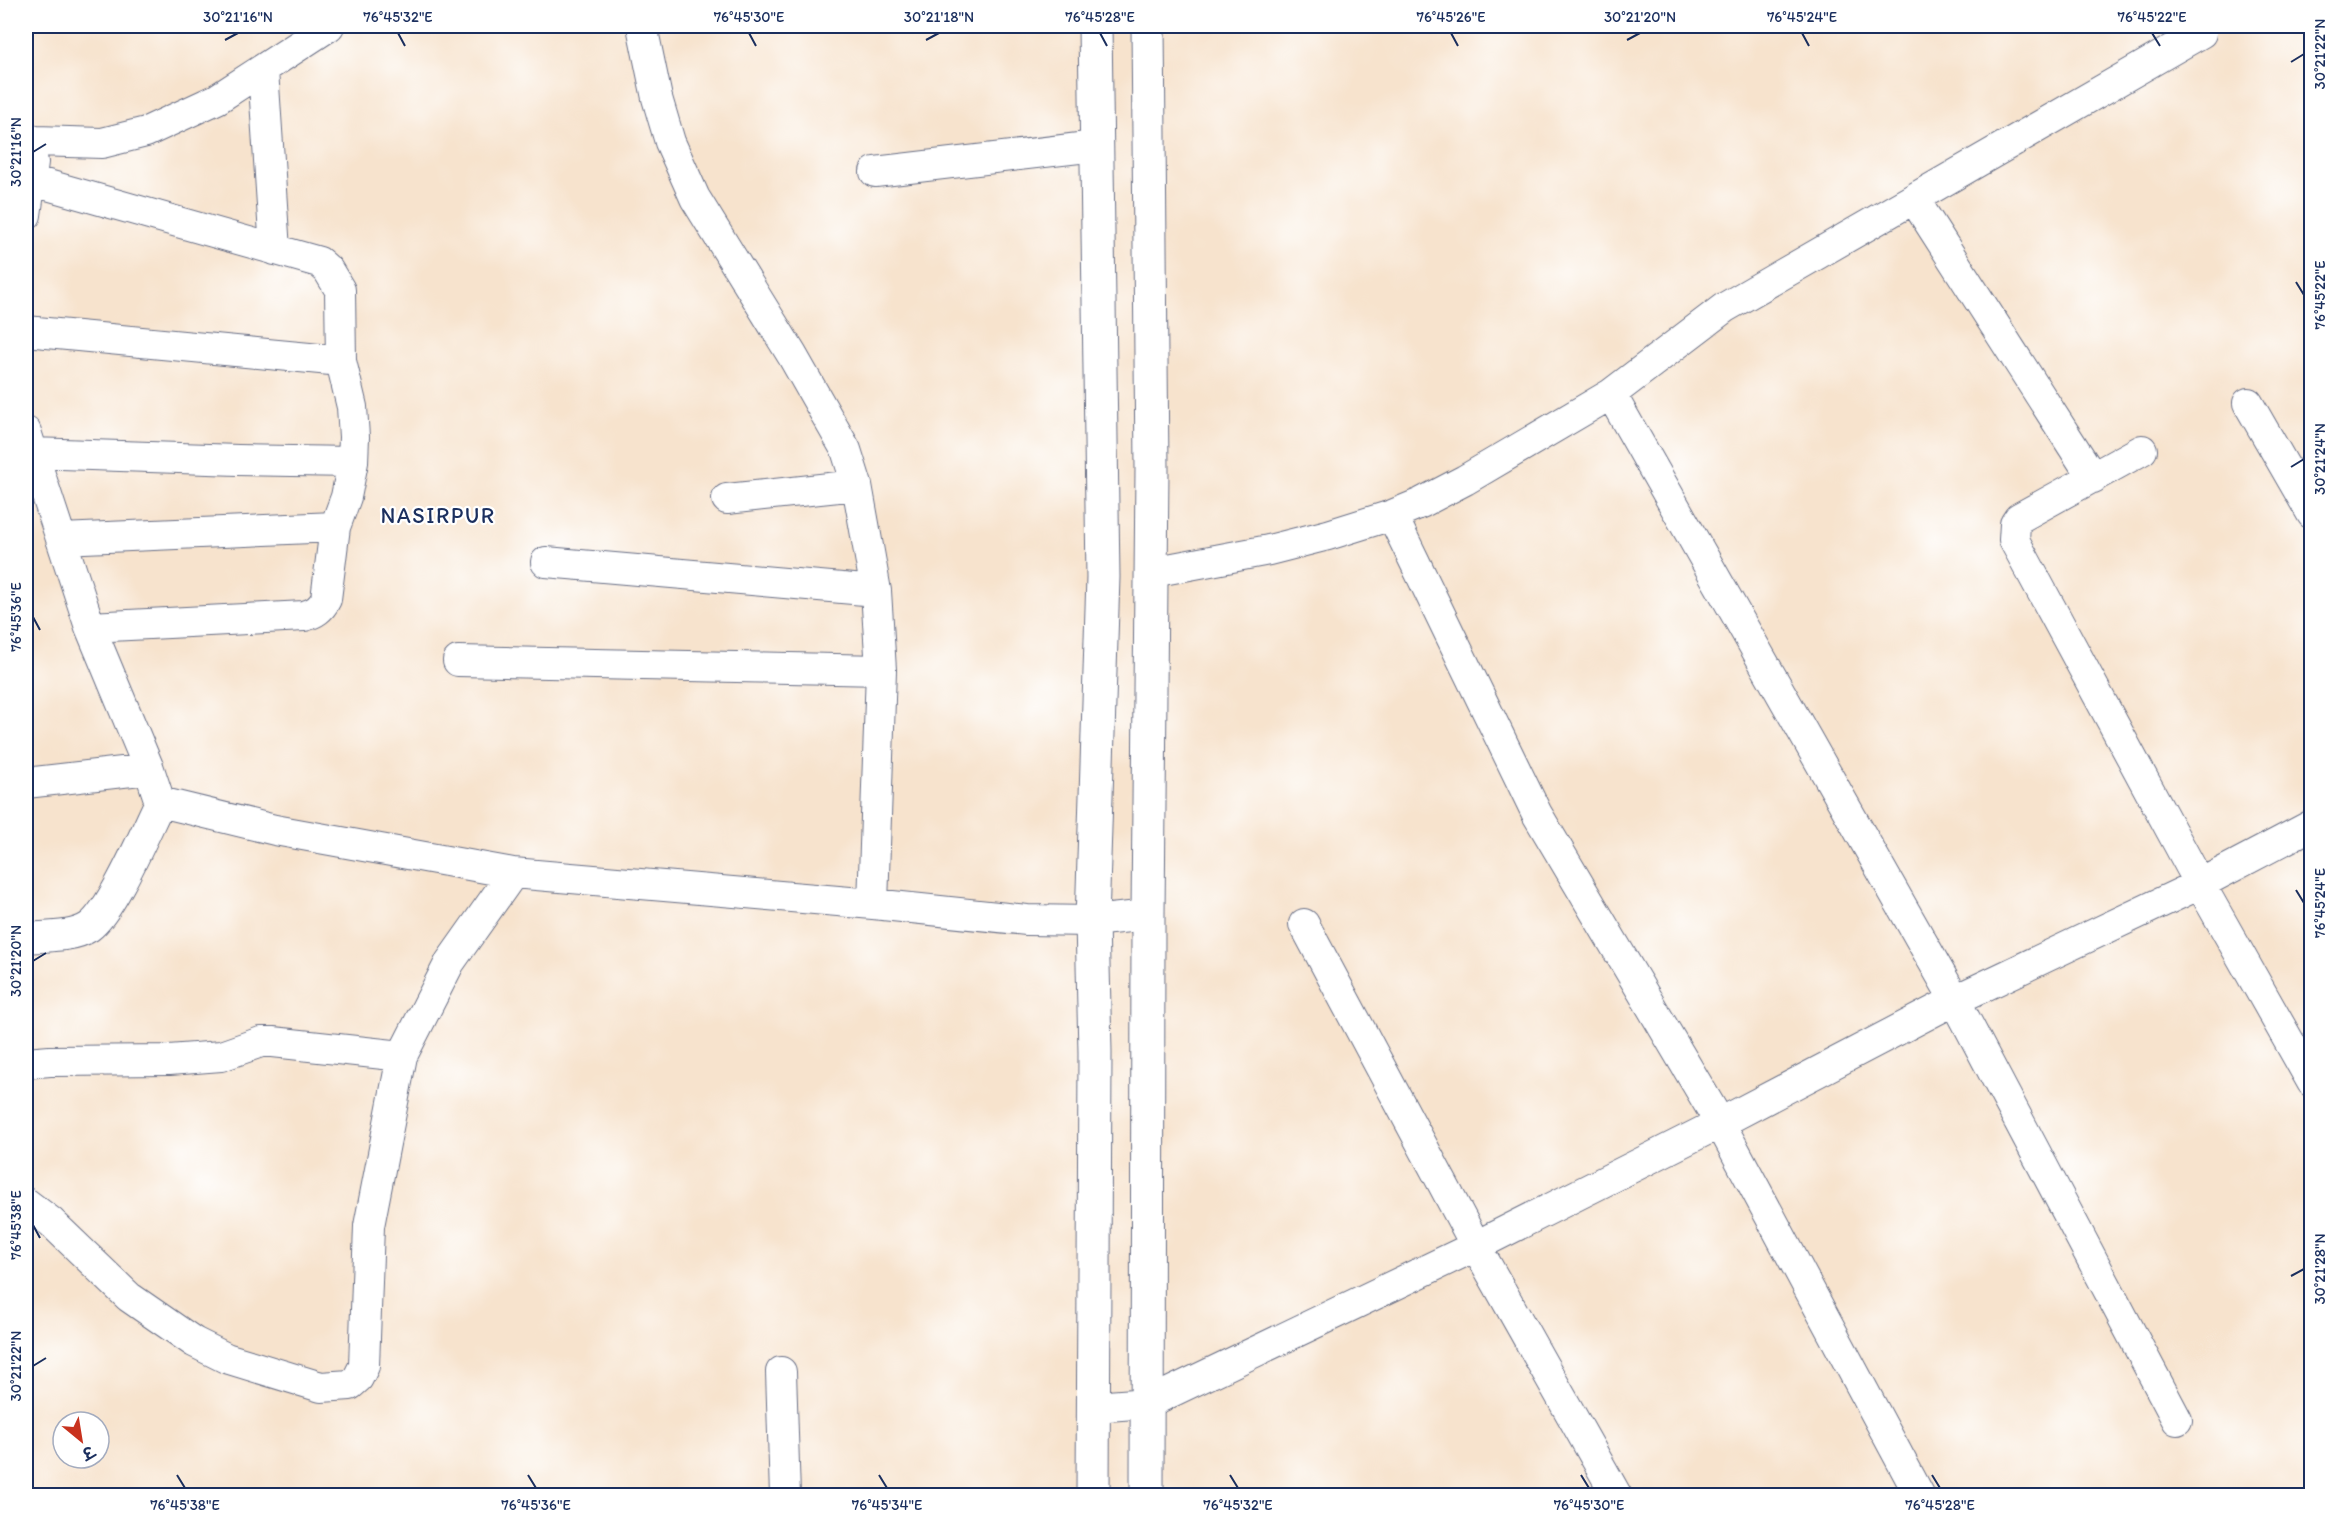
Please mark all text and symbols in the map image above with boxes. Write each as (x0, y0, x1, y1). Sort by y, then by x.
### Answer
text: 30°21'16"N (203, 8, 273, 26)
text: 76°45'32"E (363, 8, 433, 26)
text: 76°45'30"E (714, 8, 784, 26)
text: 30°21'18"N (904, 8, 974, 26)
text: 76°45'28"E (1065, 8, 1135, 26)
text: 76°45'26"E (1416, 8, 1486, 26)
text: 30°21'20"N (1604, 8, 1676, 26)
text: 76°45'24"E (1767, 8, 1837, 26)
text: 76°45'22"E (2117, 8, 2187, 26)
text: 30°21'22"N (2311, 19, 2329, 89)
text: 30°21'16"N (7, 117, 25, 187)
text: 76°45'22"E (2311, 260, 2329, 330)
text: 30°21'24"N (2311, 423, 2329, 495)
district label: NASIRPUR (380, 502, 496, 529)
text: 76°45'36"E (7, 582, 25, 652)
text: 76°45'24"E (2311, 868, 2329, 938)
text: 30°21'20"N (7, 925, 25, 997)
text: 76°45'38"E (7, 1190, 25, 1260)
text: 30°21'28"N (2311, 1233, 2329, 1305)
text: 30°21'22"N (7, 1331, 25, 1401)
north arrow (51, 1410, 111, 1470)
text: उ (78, 1441, 99, 1464)
text: 76°45'38"E (150, 1496, 220, 1514)
text: 76°45'36"E (501, 1496, 571, 1514)
text: 76°45'34"E (852, 1496, 922, 1514)
text: 76°45'32"E (1203, 1496, 1273, 1514)
text: 76°45'30"E (1554, 1496, 1624, 1514)
text: 76°45'28"E (1905, 1496, 1975, 1514)

